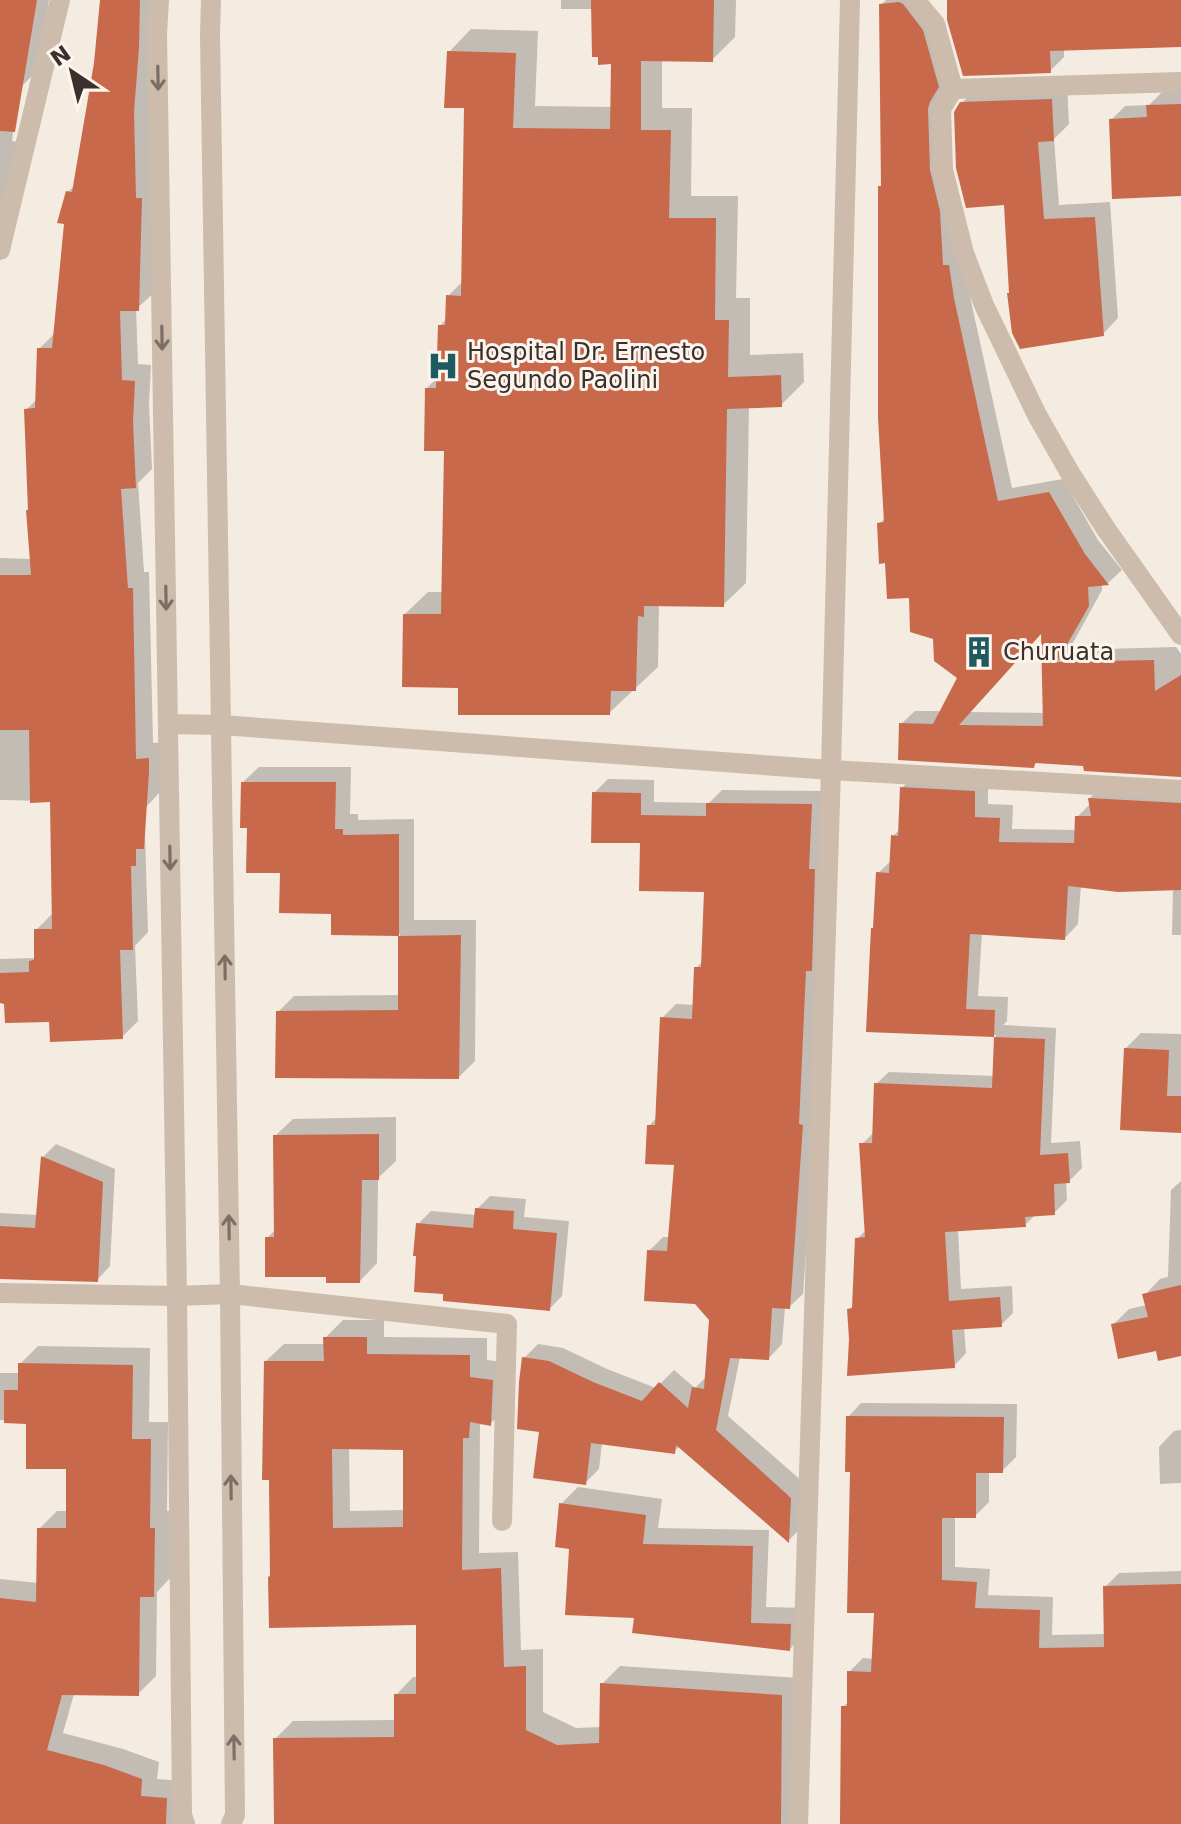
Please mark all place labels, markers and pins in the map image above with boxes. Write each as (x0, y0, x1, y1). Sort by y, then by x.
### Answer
place label: Hospital Dr. Ernesto Segundo Paolini (467, 338, 705, 394)
hospital icon: Hospital Dr. Ernesto Segundo Paolini (426, 349, 460, 383)
building icon: Churuata (962, 635, 996, 669)
place label: Churuata (1003, 638, 1114, 666)

